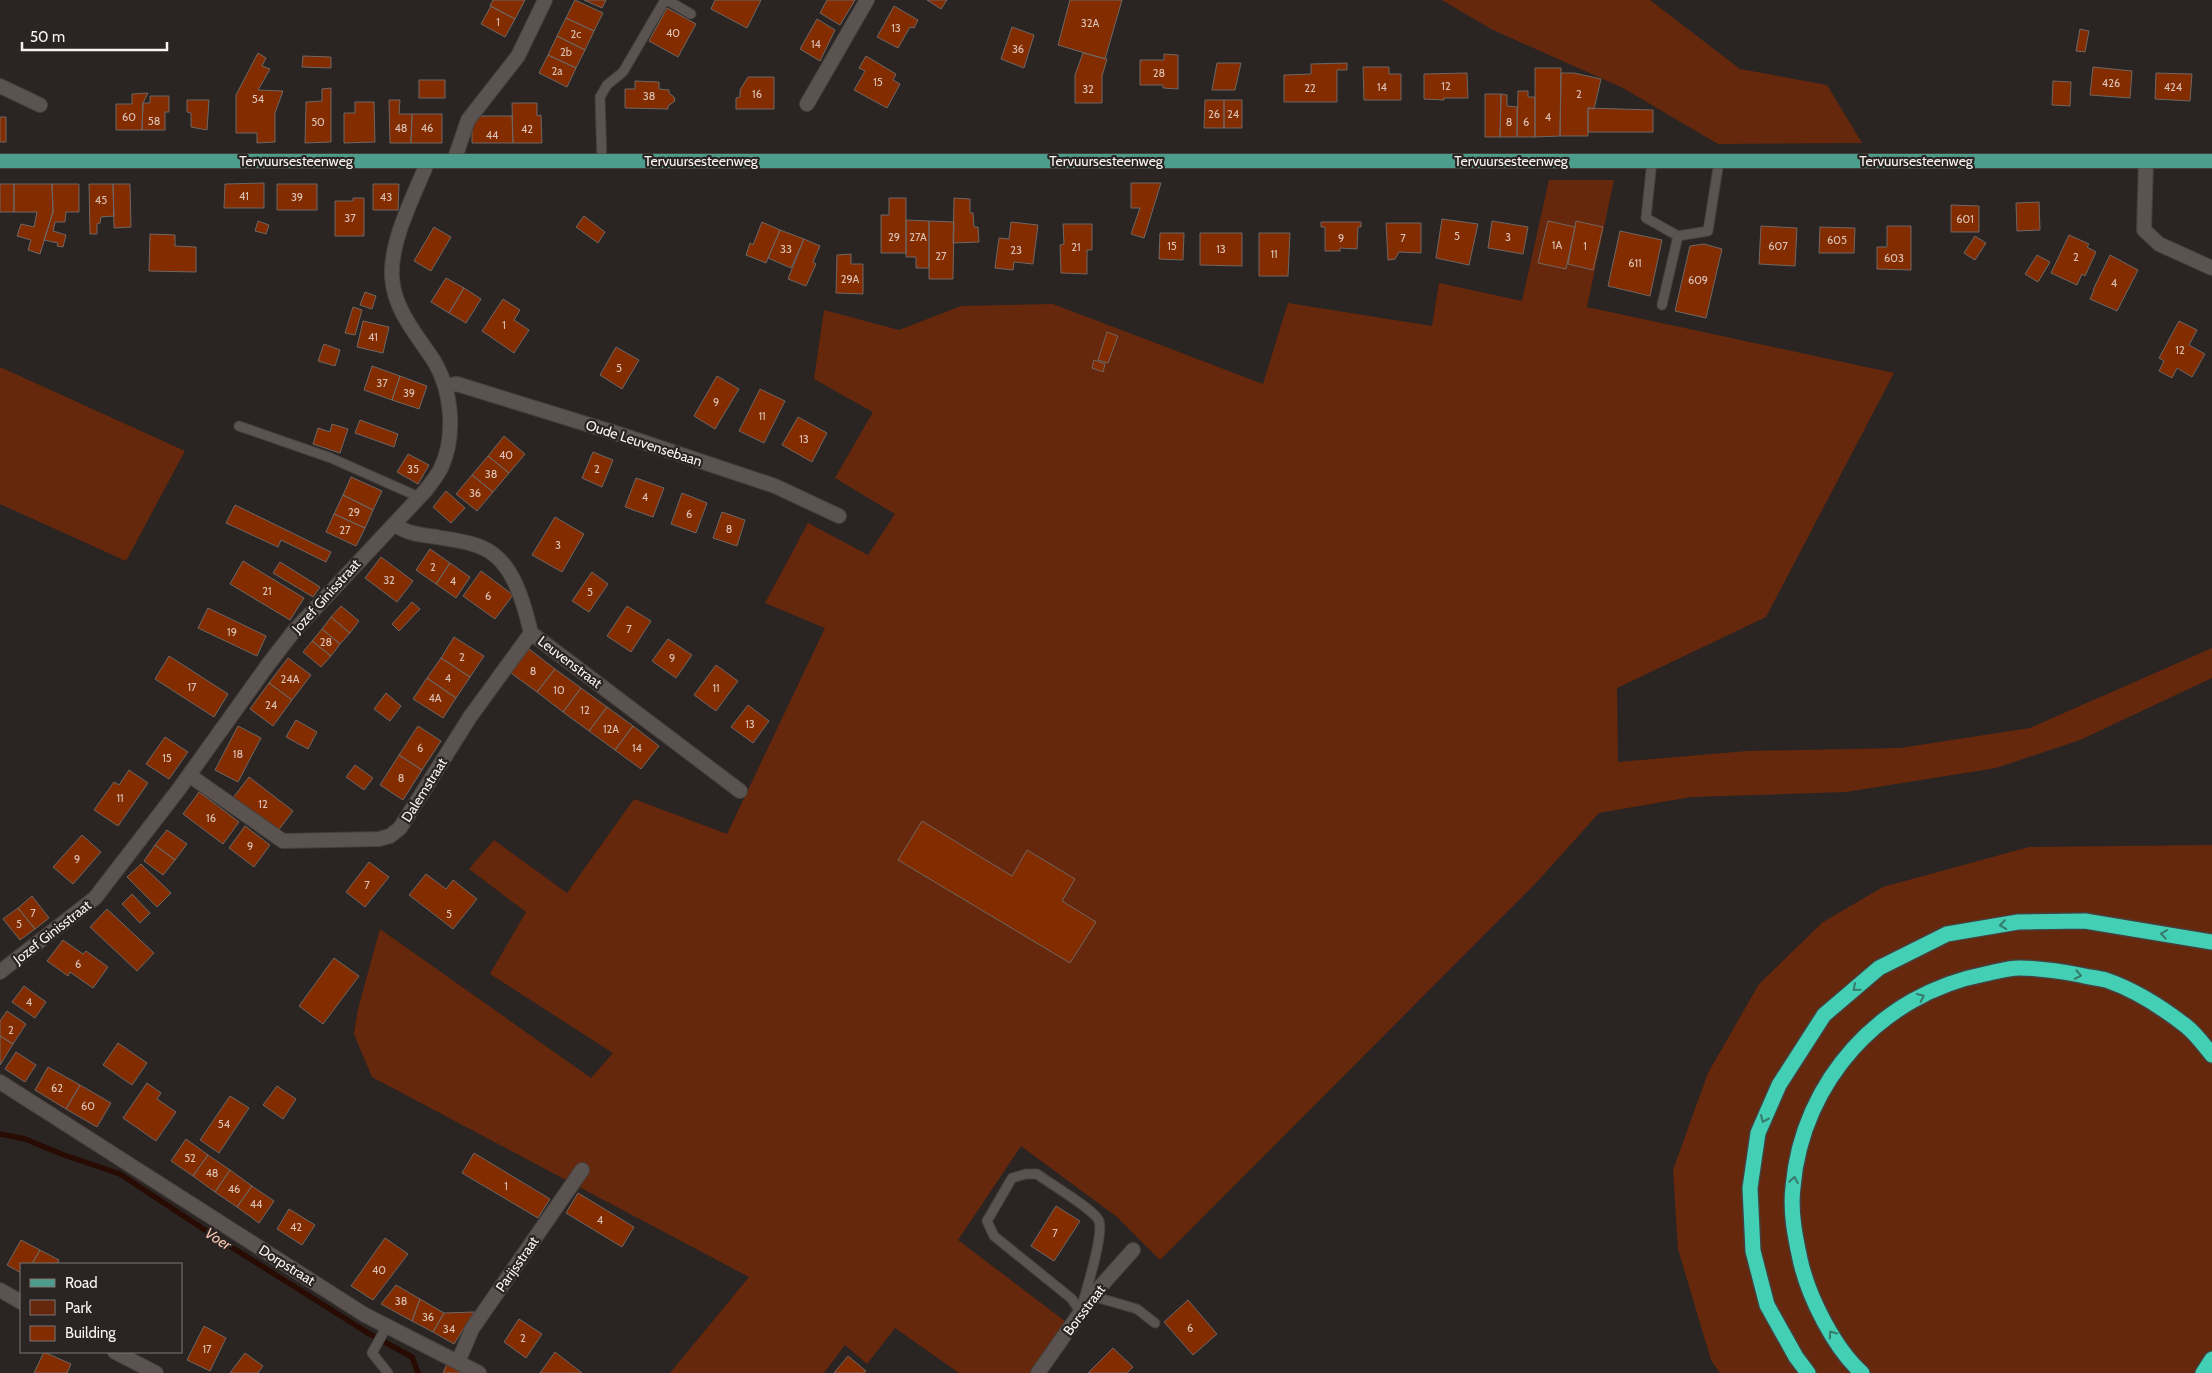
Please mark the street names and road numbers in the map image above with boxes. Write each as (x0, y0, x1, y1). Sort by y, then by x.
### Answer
street label: Tervuursesteenweg (239, 152, 354, 170)
street label: Tervuursesteenweg (644, 152, 759, 170)
street label: Tervuursesteenweg (1049, 152, 1164, 170)
street label: Tervuursesteenweg (1454, 152, 1569, 170)
street label: Tervuursesteenweg (1859, 152, 1974, 170)
street label: Oude Leuvensebaan (584, 416, 705, 470)
street label: Jozef Ginisstraat (287, 555, 364, 638)
street label: Leuvenstraat (534, 632, 606, 692)
street label: Dalemstraat (397, 754, 451, 825)
street label: Jozef Ginisstraat (9, 896, 95, 969)
street label: Parijsstraat (491, 1233, 543, 1295)
street label: Dorpstraat (256, 1241, 319, 1289)
street label: Borsstraat (1059, 1281, 1109, 1339)

